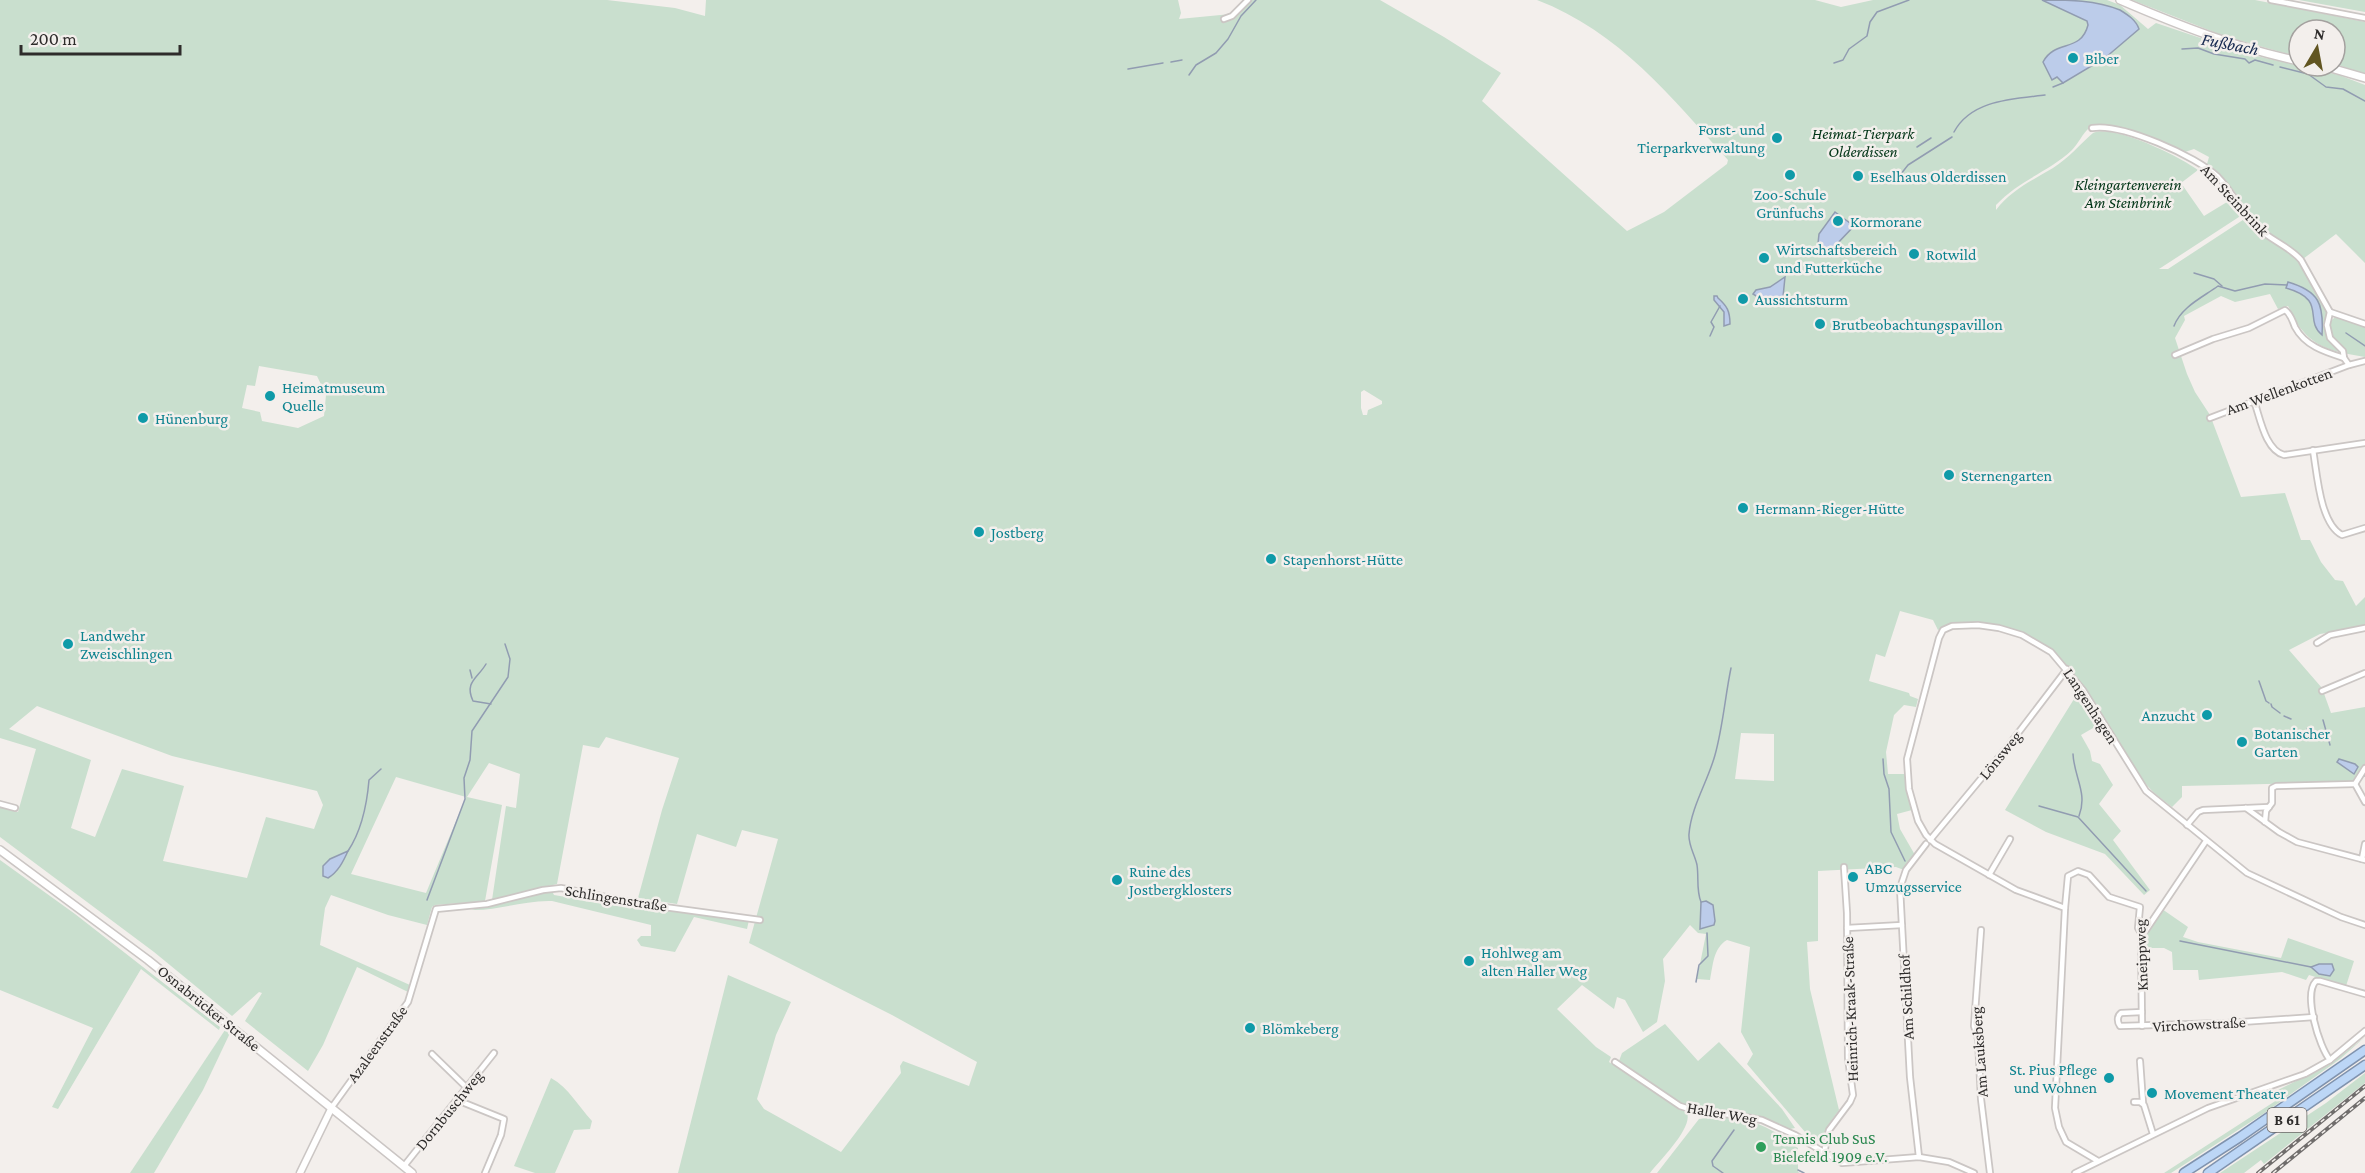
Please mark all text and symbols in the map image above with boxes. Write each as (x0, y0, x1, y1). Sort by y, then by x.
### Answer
scale bar (21, 18, 180, 56)
north arrow (2287, 18, 2347, 78)
text: N (2313, 24, 2326, 43)
text: 200 m (30, 29, 77, 49)
water label: Fußbach (2200, 29, 2261, 59)
place label: Biber (2085, 50, 2119, 67)
marker: Biber (2066, 51, 2080, 65)
place label: Forst- und Tierparkverwaltung (1637, 121, 1766, 157)
park label: Heimat-Tierpark Olderdissen (1812, 125, 1915, 160)
marker: Forst- und Tierparkverwaltung (1770, 131, 1784, 145)
street label: Am Steinbrink (2197, 161, 2273, 240)
marker: Zoo-Schule Grünfuchs (1783, 168, 1797, 182)
place label: Eselhaus Olderdissen (1870, 168, 2007, 185)
marker: Eselhaus Olderdissen (1851, 169, 1865, 183)
park label: Kleingartenverein Am Steinbrink (2074, 176, 2182, 211)
place label: Zoo-Schule Grünfuchs (1754, 186, 1826, 221)
place label: Kormorane (1850, 213, 1922, 230)
marker: Kormorane (1831, 214, 1845, 228)
place label: Wirtschaftsbereich und Futterküche (1776, 241, 1898, 276)
place label: Rotwild (1926, 246, 1977, 263)
marker: Rotwild (1907, 247, 1921, 261)
marker: Wirtschaftsbereich und Futterküche (1757, 251, 1771, 265)
place label: Aussichtsturm (1755, 291, 1848, 308)
marker: Aussichtsturm (1736, 292, 1750, 306)
place label: Brutbeobachtungspavillon (1832, 316, 2003, 334)
marker: Brutbeobachtungspavillon (1813, 317, 1827, 331)
street label: Am Wellenkotten (2224, 364, 2335, 418)
place label: Heimatmuseum Quelle (282, 379, 385, 414)
marker: Heimatmuseum Quelle (263, 389, 277, 403)
place label: Hünenburg (155, 410, 228, 428)
marker: Hünenburg (136, 411, 150, 425)
place label: Sternengarten (1961, 467, 2053, 485)
marker: Sternengarten (1942, 468, 1956, 482)
place label: Hermann-Rieger-Hütte (1755, 500, 1904, 518)
marker: Hermann-Rieger-Hütte (1736, 501, 1750, 515)
place label: Jostberg (989, 524, 1044, 542)
marker: Jostberg (972, 525, 986, 539)
place label: Stapenhorst-Hütte (1283, 551, 1403, 569)
marker: Stapenhorst-Hütte (1264, 552, 1278, 566)
place label: Landwehr Zweischlingen (80, 627, 173, 663)
marker: Landwehr Zweischlingen (61, 637, 75, 651)
street label: Langenhagen (2059, 665, 2122, 748)
place label: Anzucht (2142, 707, 2196, 724)
marker: Anzucht (2200, 708, 2214, 722)
place label: Botanischer Garten (2254, 725, 2331, 760)
street label: Lönsweg (1975, 727, 2026, 783)
marker: Botanischer Garten (2235, 735, 2249, 749)
place label: ABC Umzugsservice (1865, 860, 1962, 896)
place label: Ruine des Jostbergklosters (1127, 863, 1232, 899)
marker: ABC Umzugsservice (1846, 870, 1860, 884)
marker: Ruine des Jostbergklosters (1110, 873, 1124, 887)
street label: Schlingenstraße (564, 882, 668, 915)
street label: Kneippweg (2131, 918, 2152, 991)
street label: Heinrich-Kraak-Straße (1839, 936, 1861, 1082)
place label: Hohlweg am alten Haller Weg (1481, 944, 1588, 980)
street label: Am Schildhof (1895, 953, 1917, 1040)
marker: Hohlweg am alten Haller Weg (1462, 954, 1476, 968)
street label: Osnabrücker Straße (154, 962, 264, 1054)
street label: Azaleenstraße (344, 1002, 410, 1086)
street label: Am Lauksberg (1967, 1006, 1992, 1098)
street label: Virchowstraße (2152, 1013, 2246, 1035)
place label: Blömkeberg (1262, 1020, 1339, 1038)
marker: Blömkeberg (1243, 1021, 1257, 1035)
place label: St. Pius Pflege und Wohnen (2009, 1061, 2097, 1096)
street label: Dornbuschweg (412, 1067, 487, 1154)
marker: St. Pius Pflege und Wohnen (2102, 1071, 2116, 1085)
place label: Movement Theater (2164, 1085, 2286, 1102)
marker: Movement Theater (2145, 1086, 2159, 1100)
street label: Haller Weg (1685, 1098, 1759, 1129)
road number: B 61 (2268, 1108, 2306, 1132)
place label: Tennis Club SuS Bielefeld 1909 e.V. (1773, 1130, 1888, 1165)
marker: Tennis Club SuS Bielefeld 1909 e.V. (1754, 1140, 1768, 1154)

